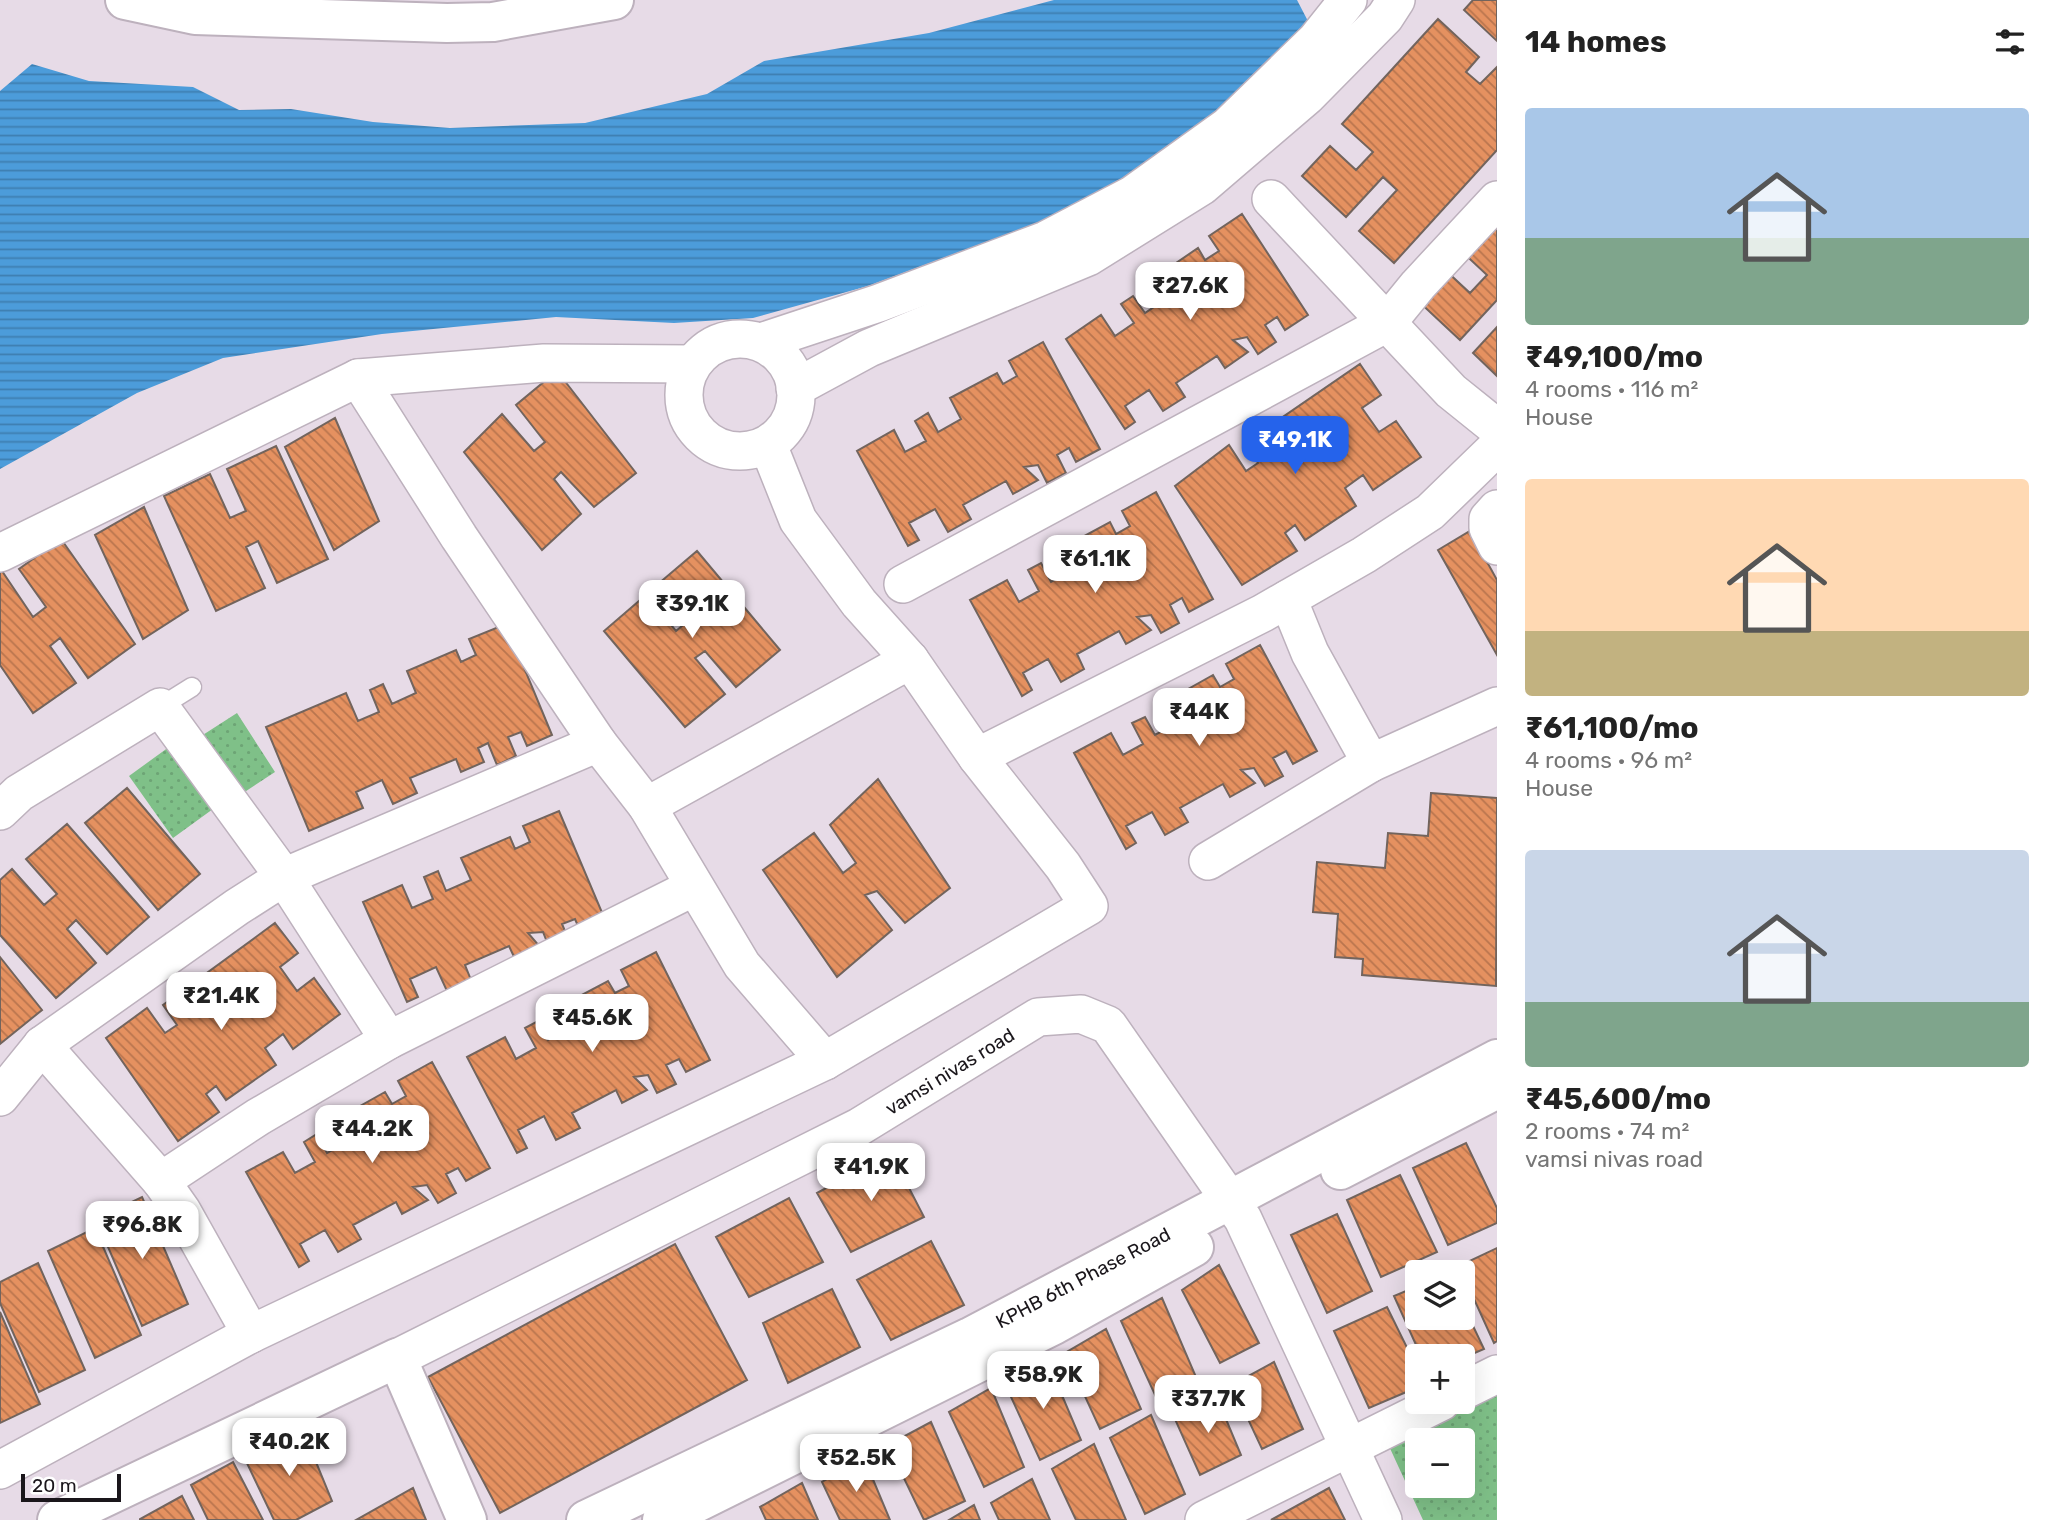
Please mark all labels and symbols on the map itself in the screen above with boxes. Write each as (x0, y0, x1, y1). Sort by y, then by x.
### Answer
pin: ₹27.6K (1133, 262, 1247, 322)
pin: ₹49.1K (1238, 416, 1352, 476)
pin: ₹61.1K (1038, 536, 1152, 595)
pin: ₹39.1K (635, 580, 749, 640)
pin: ₹44K (1158, 688, 1240, 748)
pin: ₹21.4K (164, 972, 278, 1032)
pin: ₹45.6K (535, 995, 649, 1054)
street label: vamsi nivas road (881, 1023, 1019, 1120)
pin: ₹44.2K (315, 1106, 429, 1165)
pin: ₹41.9K (814, 1144, 928, 1203)
pin: ₹96.8K (85, 1202, 199, 1261)
street label: KPHB 6th Phase Road (992, 1222, 1174, 1333)
pin: ₹58.9K (986, 1352, 1100, 1411)
pin: ₹37.7K (1151, 1376, 1265, 1435)
pin: ₹40.2K (232, 1418, 346, 1478)
pin: ₹52.5K (799, 1434, 913, 1494)
scale bar (21, 1471, 121, 1503)

